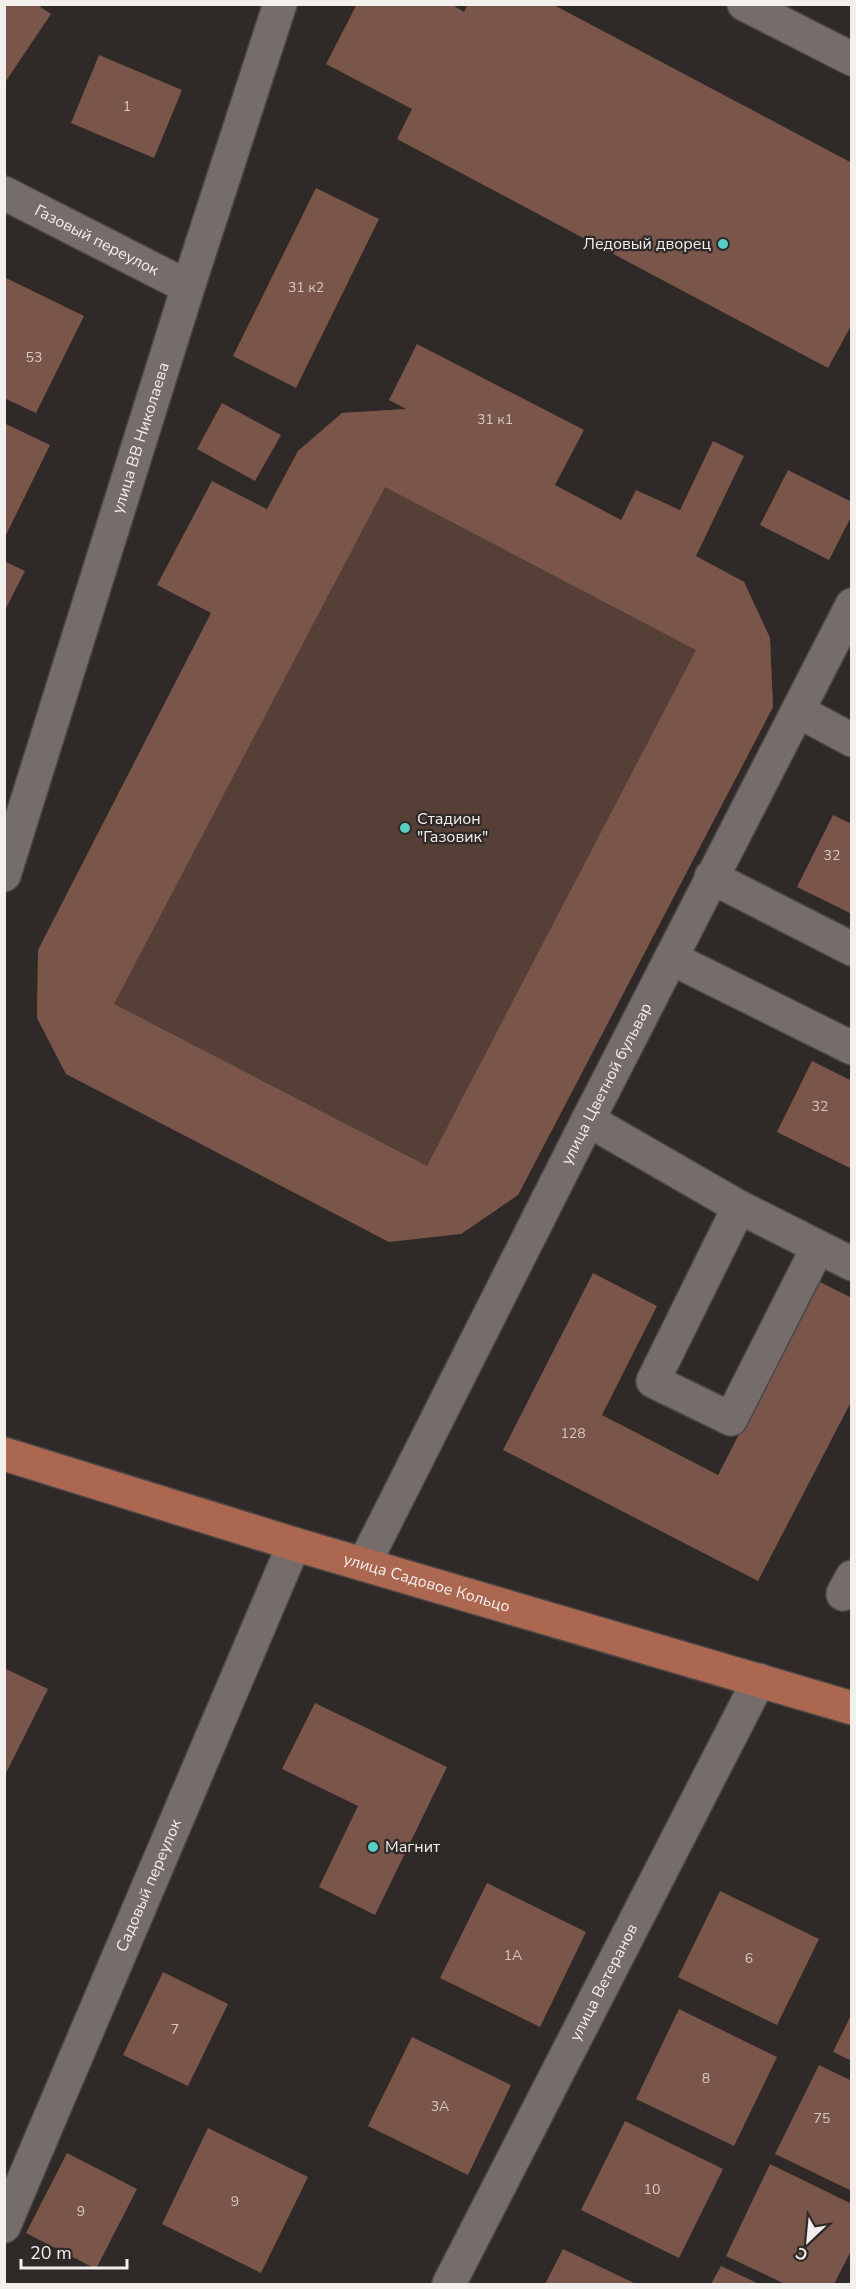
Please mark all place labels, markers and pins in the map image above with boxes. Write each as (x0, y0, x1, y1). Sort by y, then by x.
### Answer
place label: Ледовый дворец (583, 233, 711, 255)
marker: Ледовый дворец (716, 237, 730, 251)
place label: Стадион "Газовик" (417, 808, 488, 848)
marker: Стадион "Газовик" (398, 821, 412, 835)
place label: Магнит (385, 1836, 441, 1858)
marker: Магнит (366, 1840, 380, 1854)

